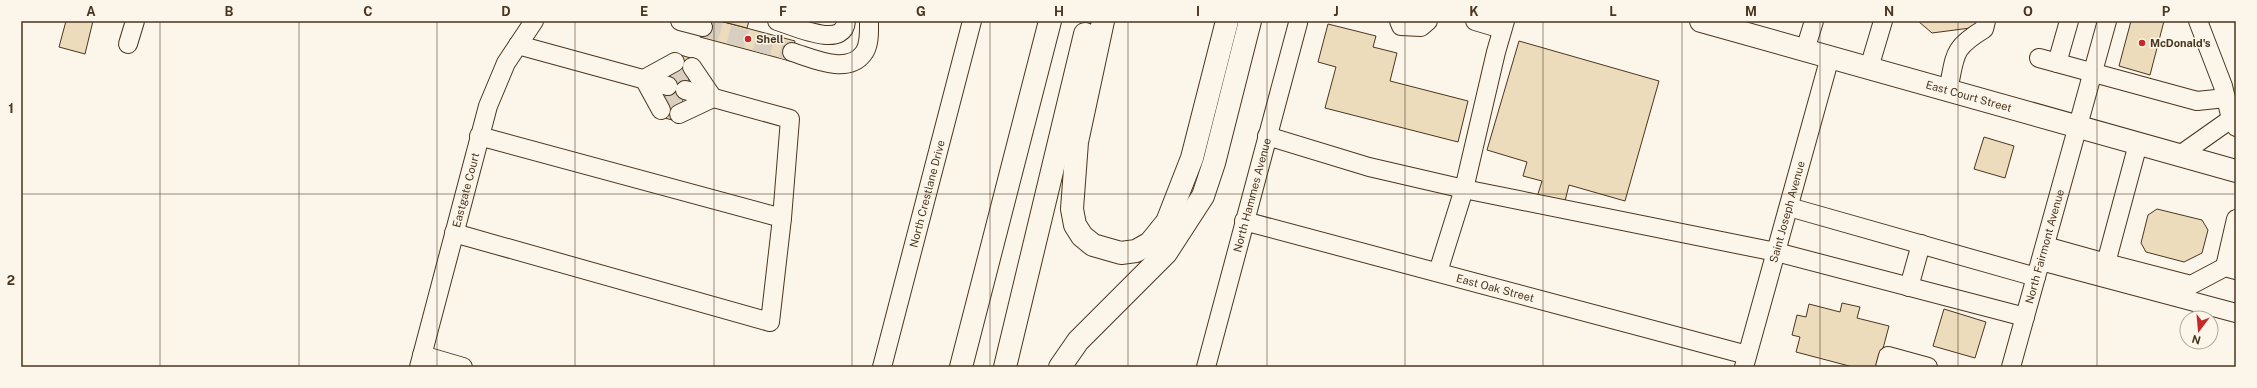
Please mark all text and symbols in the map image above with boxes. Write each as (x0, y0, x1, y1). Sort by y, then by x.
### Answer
text: A (86, 4, 96, 19)
text: B (225, 4, 234, 19)
text: C (363, 4, 373, 19)
text: D (501, 4, 511, 19)
text: E (640, 4, 648, 19)
text: F (779, 4, 787, 19)
text: G (916, 4, 926, 19)
text: H (1054, 4, 1064, 19)
text: I (1196, 4, 1200, 19)
text: J (1333, 4, 1339, 19)
text: K (1469, 4, 1479, 19)
text: L (1609, 4, 1617, 19)
text: M (1745, 4, 1757, 19)
text: N (1884, 4, 1894, 19)
text: O (2023, 4, 2033, 19)
text: P (2162, 4, 2171, 19)
place label: Shell (756, 33, 784, 45)
marker: Shell (743, 34, 753, 44)
place label: McDonald's (2150, 37, 2211, 49)
marker: McDonald's (2137, 38, 2147, 48)
street label: East Court Street (1924, 78, 2013, 114)
text: 1 (8, 101, 14, 116)
street label: North Hammes Avenue (1231, 137, 1273, 253)
street label: North Crestlane Drive (907, 139, 947, 249)
street label: Eastgate Court (450, 151, 481, 229)
street label: Saint Joseph Avenue (1767, 160, 1807, 264)
street label: North Fairmont Avenue (2023, 188, 2066, 305)
street label: East Oak Street (1455, 272, 1536, 304)
text: 2 (7, 273, 15, 288)
north arrow (2179, 310, 2219, 350)
text: N (2190, 333, 2202, 347)

